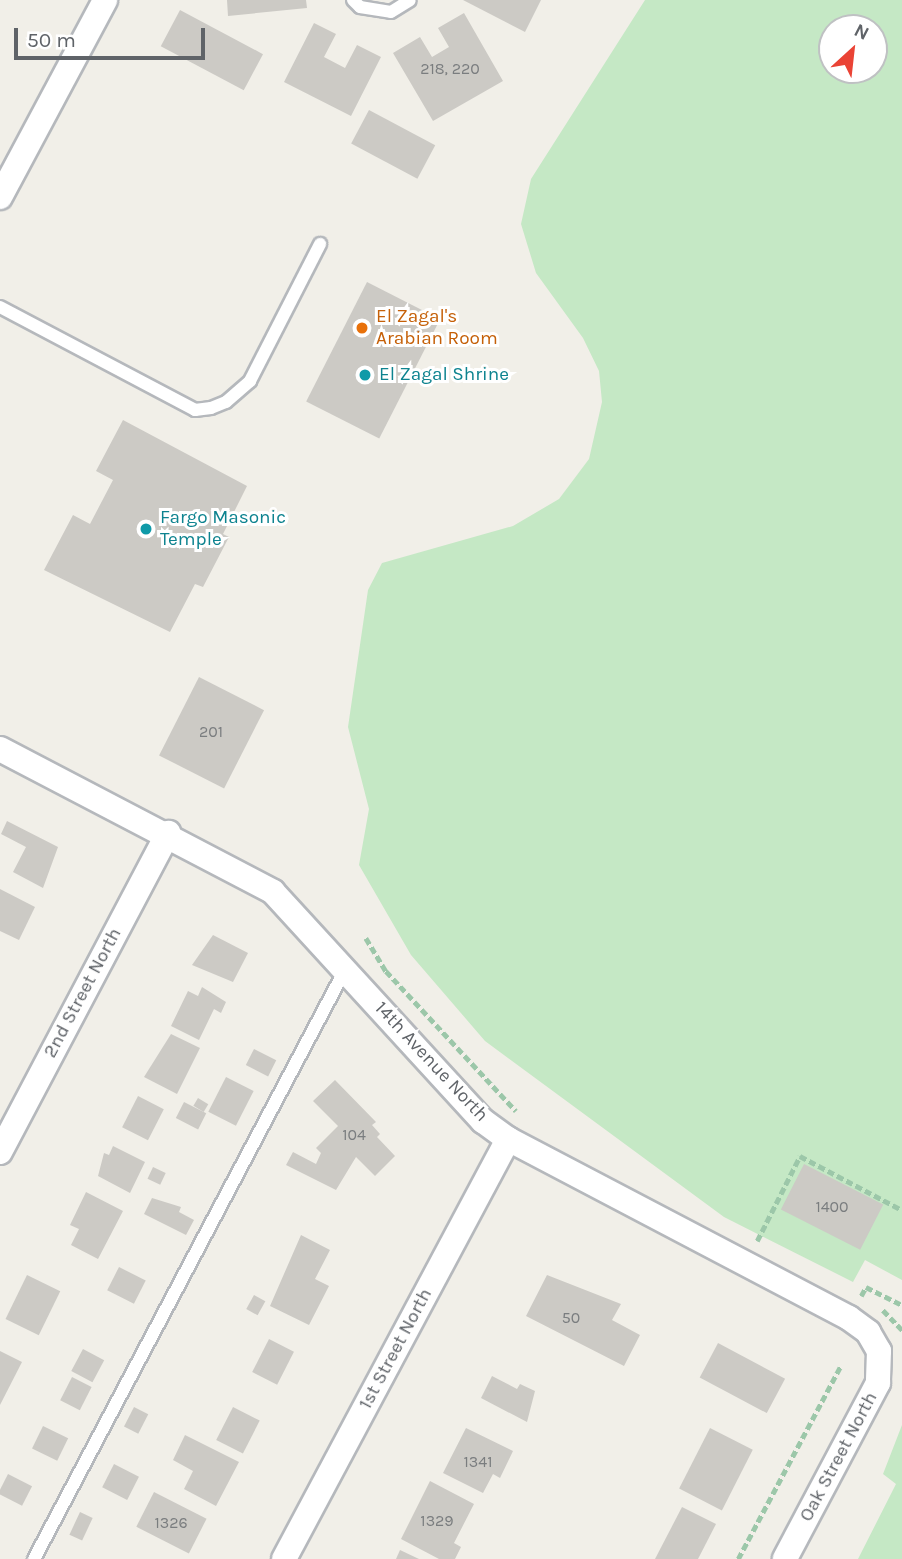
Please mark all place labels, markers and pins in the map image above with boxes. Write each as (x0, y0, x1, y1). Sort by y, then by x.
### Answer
place label: El Zagal's Arabian Room (376, 306, 498, 350)
marker: El Zagal's Arabian Room (354, 320, 370, 336)
place label: El Zagal Shrine (379, 364, 509, 386)
marker: El Zagal Shrine (357, 367, 373, 383)
place label: Fargo Masonic Temple (160, 507, 286, 551)
marker: Fargo Masonic Temple (138, 521, 154, 537)

